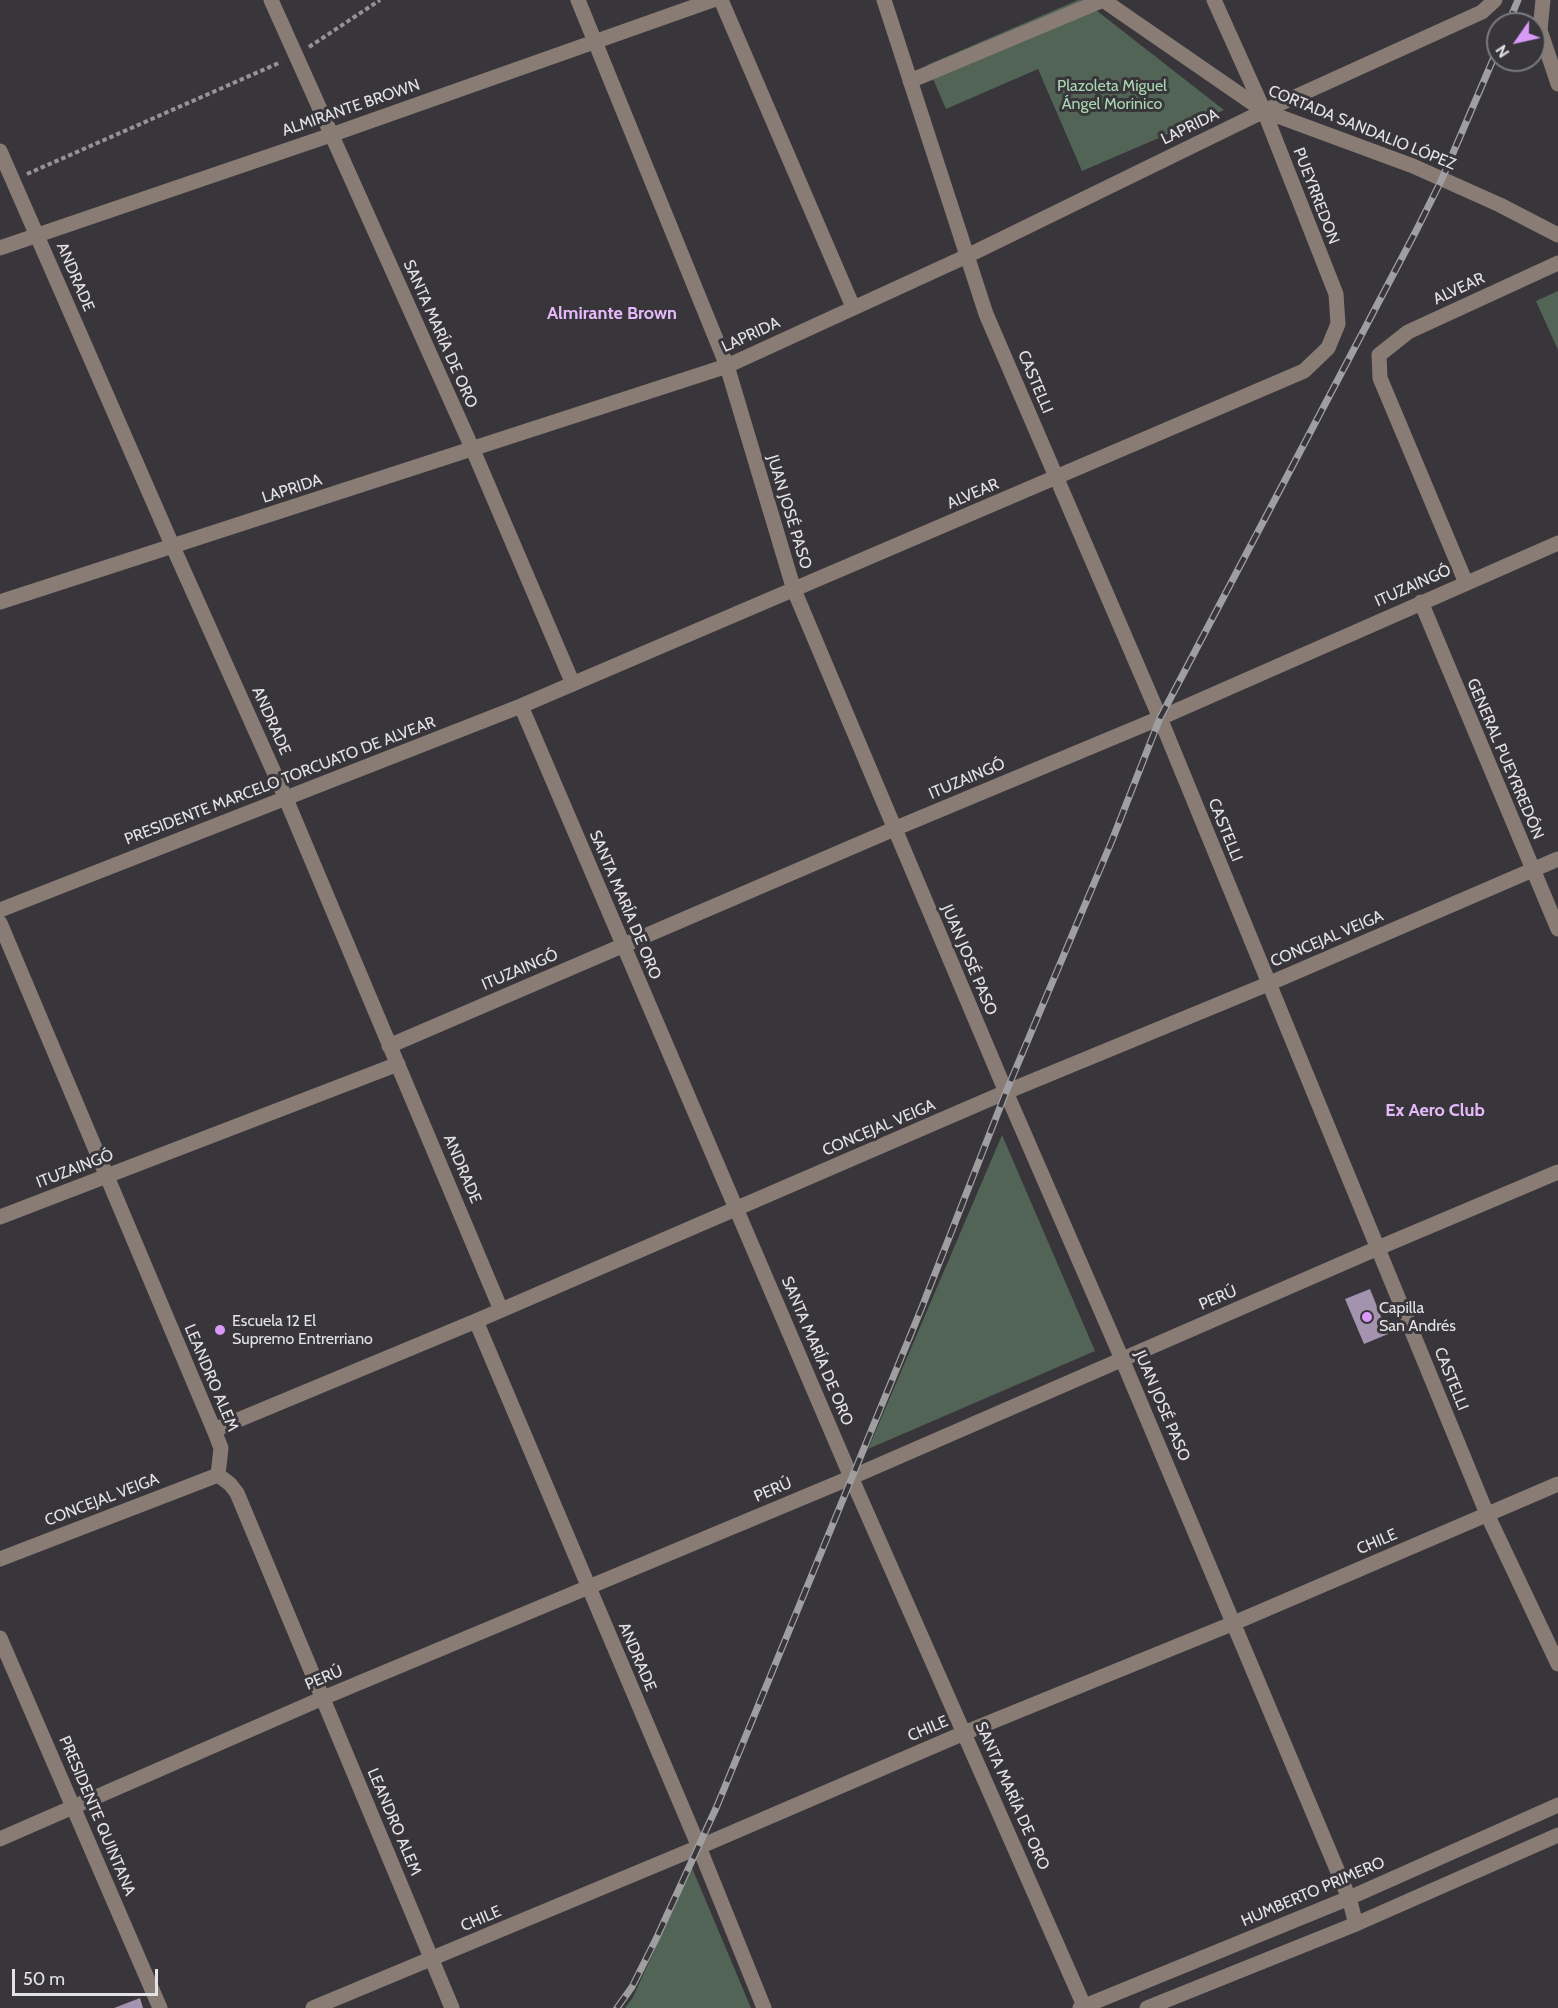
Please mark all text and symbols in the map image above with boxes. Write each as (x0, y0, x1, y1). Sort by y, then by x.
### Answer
north arrow (1486, 12, 1546, 72)
text: N (1491, 41, 1513, 61)
street label: ALMIRANTE BROWN (280, 75, 422, 141)
park label: Plazoleta Miguel Ángel Morinico (1057, 76, 1167, 114)
street label: CORTADA SANDALIO LÓPEZ (1266, 82, 1458, 174)
street label: LAPRIDA (1158, 105, 1222, 149)
street label: PUEYRREDON (1289, 145, 1343, 247)
street label: ANDRADE (52, 240, 98, 314)
street label: SANTA MARÍA DE ORO (399, 257, 481, 411)
street label: ALVEAR (1430, 269, 1488, 309)
district label: Almirante Brown (547, 303, 677, 325)
street label: LAPRIDA (719, 313, 783, 357)
street label: CASTELLI (1013, 348, 1057, 416)
street label: JUAN JOSÉ PASO (763, 453, 815, 571)
street label: LAPRIDA (260, 470, 324, 508)
street label: ALVEAR (944, 475, 1002, 513)
street label: ITUZAINGÓ (1372, 561, 1454, 611)
street label: GENERAL PUEYRREDÓN (1462, 676, 1548, 842)
street label: ANDRADE (247, 684, 295, 758)
street label: PRESIDENTE MARCELO TORCUATO DE ALVEAR (122, 713, 438, 849)
street label: ITUZAINGÓ (926, 754, 1008, 804)
street label: CASTELLI (1204, 796, 1246, 864)
street label: SANTA MARÍA DE ORO (585, 828, 665, 982)
street label: JUAN JOSÉ PASO (937, 902, 1001, 1018)
street label: CONCEJAL VEIGA (1268, 907, 1386, 971)
street label: ITUZAINGÓ (479, 945, 561, 995)
street label: CONCEJAL VEIGA (820, 1096, 938, 1160)
district label: Ex Aero Club (1385, 1100, 1485, 1122)
street label: ANDRADE (439, 1132, 485, 1206)
street label: ITUZAINGÓ (34, 1145, 116, 1193)
street label: SANTA MARÍA DE ORO (777, 1274, 857, 1428)
street label: PERÚ (1196, 1281, 1240, 1315)
place label: Capilla San Andrés (1379, 1298, 1456, 1336)
marker: Capilla San Andrés (1360, 1310, 1374, 1324)
place label: Escuela 12 El Supremo Entrerriano (232, 1311, 373, 1349)
street label: LEANDRO ALEM (180, 1321, 242, 1435)
marker: Escuela 12 El Supremo Entrerriano (213, 1323, 227, 1337)
street label: CASTELLI (1430, 1345, 1472, 1413)
street label: JUAN JOSÉ PASO (1130, 1348, 1194, 1464)
street label: CONCEJAL VEIGA (42, 1469, 162, 1531)
street label: PERÚ (751, 1473, 795, 1507)
street label: CHILE (1354, 1525, 1400, 1559)
street label: ANDRADE (614, 1620, 660, 1694)
street label: PERÚ (302, 1661, 346, 1695)
street label: CHILE (905, 1712, 951, 1746)
street label: SANTA MARÍA DE ORO (971, 1719, 1053, 1873)
street label: PRESIDENTE QUINTANA (55, 1733, 139, 1899)
street label: LEANDRO ALEM (363, 1765, 425, 1879)
street label: HUMBERTO PRIMERO (1238, 1853, 1388, 1931)
street label: CHILE (458, 1902, 504, 1936)
scale bar (15, 1957, 160, 1995)
text: 50 m (23, 1968, 65, 1990)

